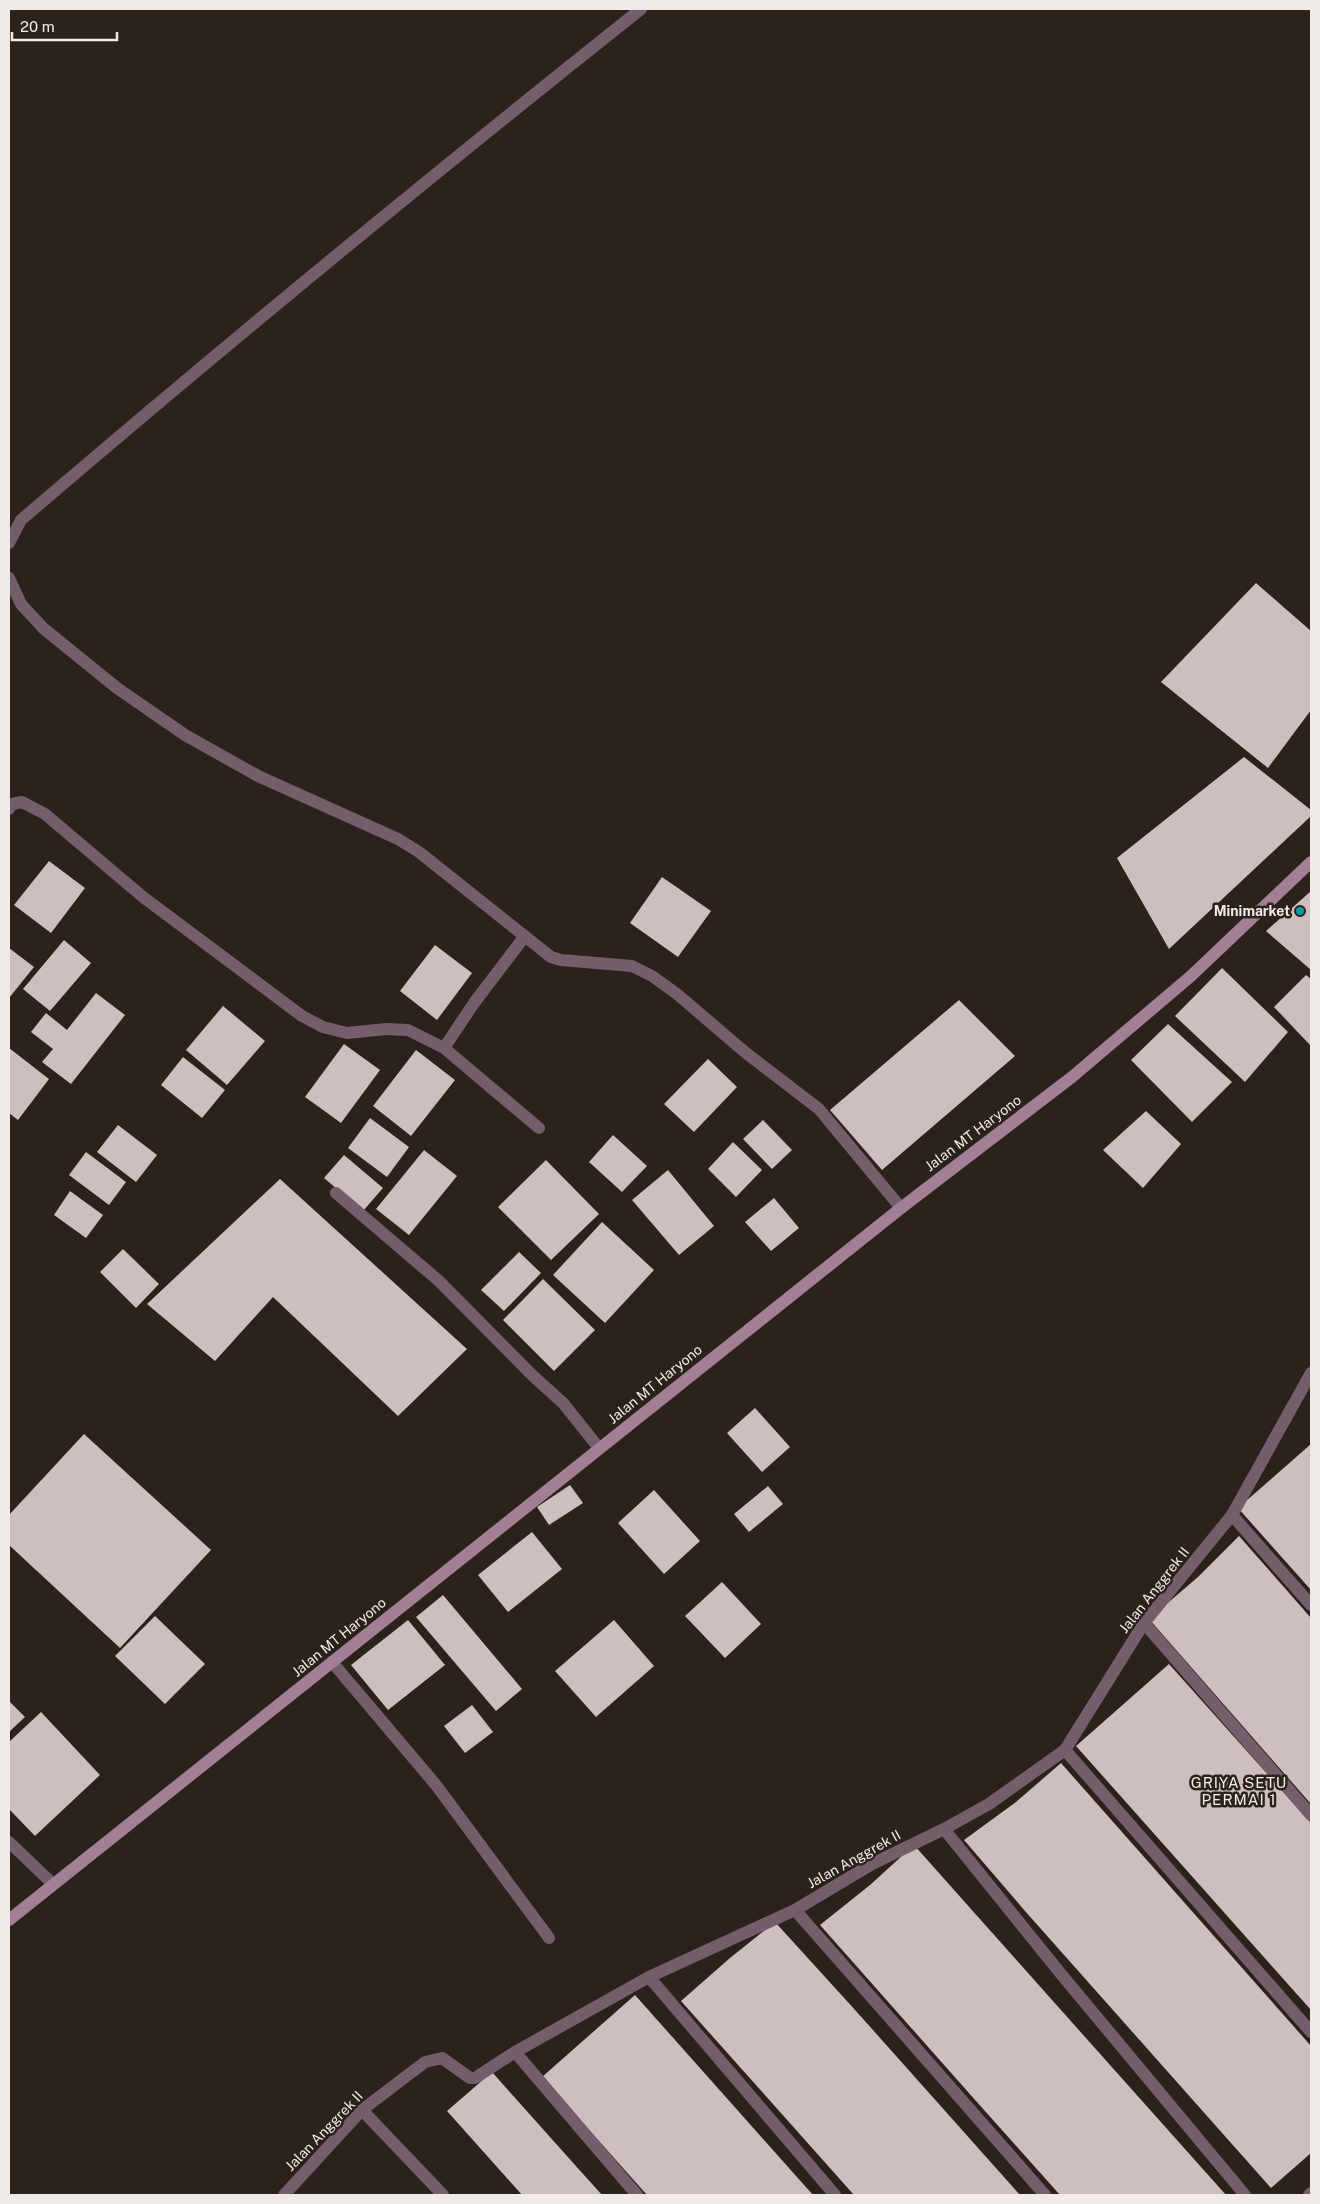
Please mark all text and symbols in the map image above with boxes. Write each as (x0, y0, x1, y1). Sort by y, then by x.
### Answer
scale bar (12, 10, 118, 42)
text: 20 m (20, 18, 55, 35)
place label: Minimarket (1214, 903, 1290, 919)
marker: Minimarket (1294, 905, 1306, 917)
street label: Jalan MT Haryono (922, 1092, 1024, 1174)
street label: Jalan MT Haryono (605, 1341, 705, 1427)
street label: Jalan Anggrek II (1116, 1544, 1192, 1636)
street label: Jalan MT Haryono (289, 1594, 389, 1680)
district label: GRIYA SETU PERMAI 1 (1191, 1774, 1287, 1808)
street label: Jalan Anggrek II (804, 1827, 904, 1891)
street label: Jalan Anggrek II (282, 2088, 366, 2174)

